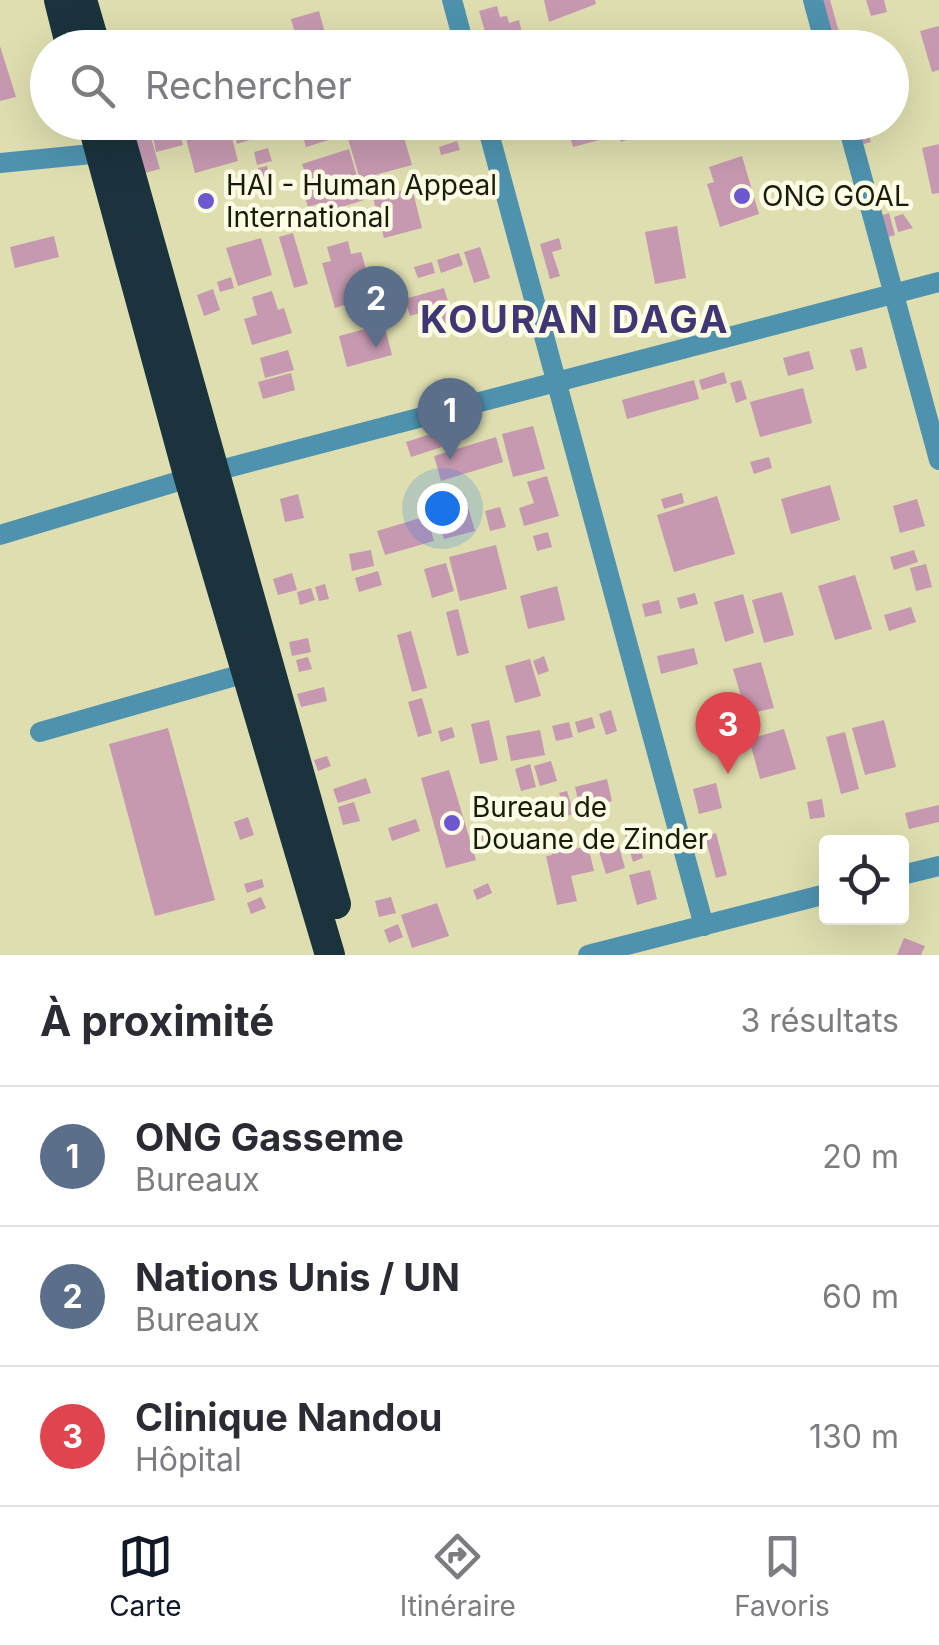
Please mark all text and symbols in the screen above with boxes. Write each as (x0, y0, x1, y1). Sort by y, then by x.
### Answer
search box (30, 30, 909, 140)
icon: search (65, 58, 120, 113)
text: Rechercher (145, 62, 352, 108)
place label: HAI - Human Appeal International (226, 168, 497, 234)
place label: ONG GOAL (762, 179, 910, 213)
marker: ONG GOAL (731, 185, 753, 207)
marker: HAI - Human Appeal International (195, 190, 217, 212)
pin: 2 (344, 266, 408, 348)
district label: KOURAN DAGA (420, 296, 730, 342)
pin: 1 (418, 378, 482, 460)
your location (417, 483, 468, 534)
pin: 3 (696, 692, 760, 774)
place label: Bureau de Douane de Zinder (472, 790, 708, 856)
marker: Bureau de Douane de Zinder (441, 812, 463, 834)
map controls (819, 835, 909, 925)
button: locate (819, 835, 909, 925)
text: À proximité (40, 995, 274, 1046)
text: 3 résultats (740, 1001, 899, 1040)
text: ONG Gasseme (135, 1114, 404, 1160)
text: 1 (66, 1137, 79, 1176)
text: 20 m (822, 1137, 899, 1176)
text: Bureaux (135, 1160, 260, 1199)
text: Nations Unis / UN (135, 1254, 460, 1300)
text: 2 (62, 1277, 83, 1316)
text: 60 m (822, 1277, 899, 1316)
text: Bureaux (135, 1300, 260, 1339)
text: Clinique Nandou (135, 1394, 443, 1440)
text: 3 (62, 1417, 83, 1456)
text: 130 m (809, 1417, 899, 1456)
text: Hôpital (135, 1440, 242, 1479)
tab: Carte (109, 1529, 182, 1623)
tab: Itinéraire (400, 1529, 516, 1623)
tab: Favoris (734, 1529, 830, 1623)

